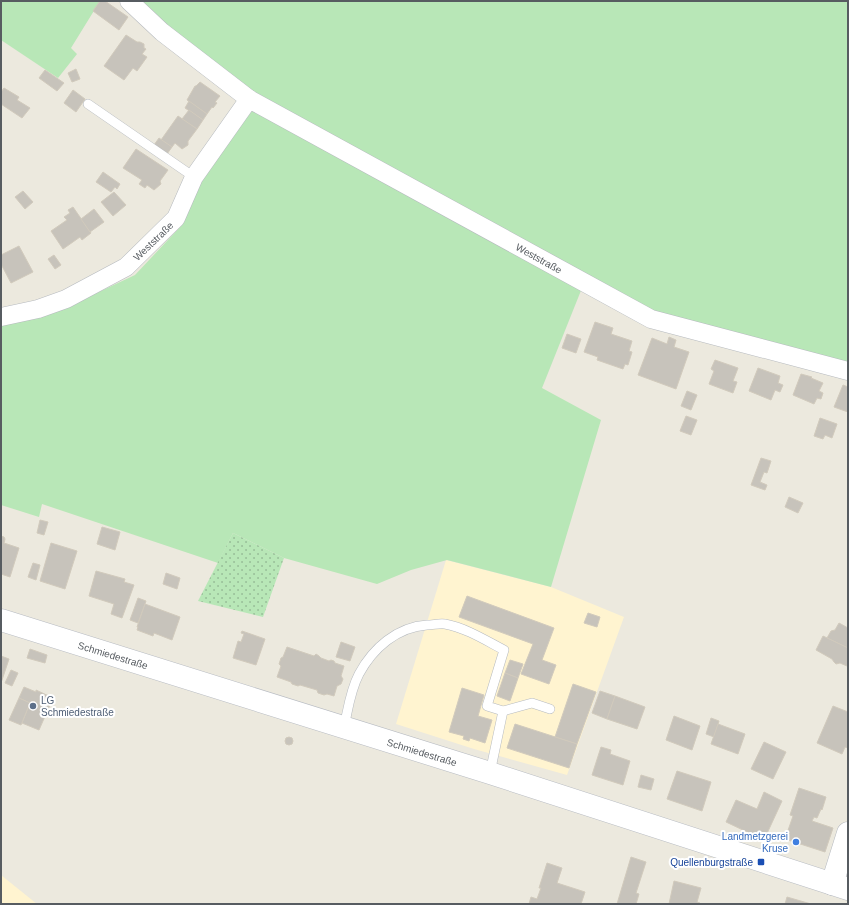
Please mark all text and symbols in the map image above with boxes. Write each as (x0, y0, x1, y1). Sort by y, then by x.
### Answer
street label: Weststraße (131, 219, 176, 263)
street label: Weststraße (514, 241, 564, 276)
street label: Schmiedestraße (76, 640, 150, 672)
place label: LG Schmiedestraße (41, 695, 114, 718)
marker: LG Schmiedestraße (28, 701, 38, 711)
street label: Schmiedestraße (385, 737, 459, 769)
place label: Landmetzgerei Kruse (722, 831, 788, 854)
marker: Landmetzgerei Kruse (791, 837, 801, 847)
place label: Quellenburgstraße (670, 857, 753, 868)
marker: Quellenburgstraße (756, 857, 766, 867)

